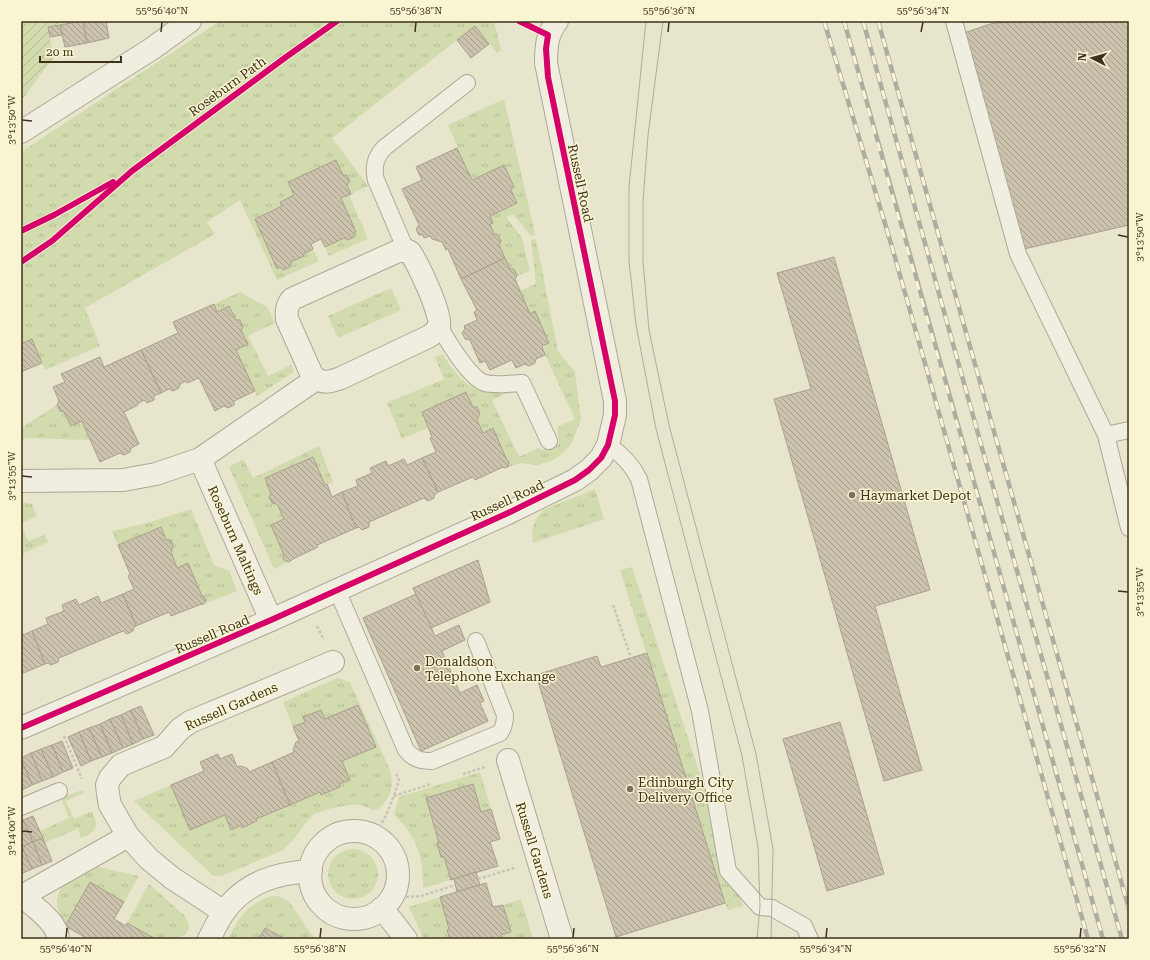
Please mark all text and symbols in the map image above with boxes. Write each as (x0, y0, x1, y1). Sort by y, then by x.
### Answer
text: 55°56'40"N (136, 5, 188, 16)
text: 55°56'38"N (390, 5, 442, 16)
text: 55°56'36"N (643, 5, 695, 16)
text: 55°56'34"N (897, 5, 949, 16)
scale bar (40, 38, 121, 64)
north arrow (1072, 38, 1112, 78)
text: 20 m (46, 45, 73, 59)
text: N (1076, 52, 1090, 62)
street label: Roseburn Path (186, 53, 269, 119)
text: 3°13'50"W (6, 94, 17, 145)
street label: Russell Road (565, 143, 596, 224)
text: 3°13'50"W (1134, 211, 1145, 262)
text: 3°13'55"W (6, 450, 17, 501)
street label: Russell Road (468, 477, 547, 524)
street label: Roseburn Maltings (205, 483, 266, 597)
place label: Haymarket Depot (860, 488, 971, 503)
marker: Haymarket Depot (847, 490, 857, 500)
text: 3°13'55"W (1134, 566, 1145, 617)
street label: Russell Road (173, 612, 252, 657)
place label: Donaldson Telephone Exchange (425, 654, 556, 684)
marker: Donaldson Telephone Exchange (412, 663, 422, 673)
street label: Russell Gardens (182, 679, 280, 734)
place label: Edinburgh City Delivery Office (638, 775, 734, 805)
marker: Edinburgh City Delivery Office (625, 784, 635, 794)
street label: Russell Gardens (513, 800, 556, 900)
text: 3°14'00"W (6, 805, 17, 856)
text: 55°56'40"N (40, 943, 92, 954)
text: 55°56'38"N (294, 943, 346, 954)
text: 55°56'36"N (547, 943, 599, 954)
text: 55°56'34"N (800, 943, 852, 954)
text: 55°56'32"N (1054, 943, 1106, 954)

